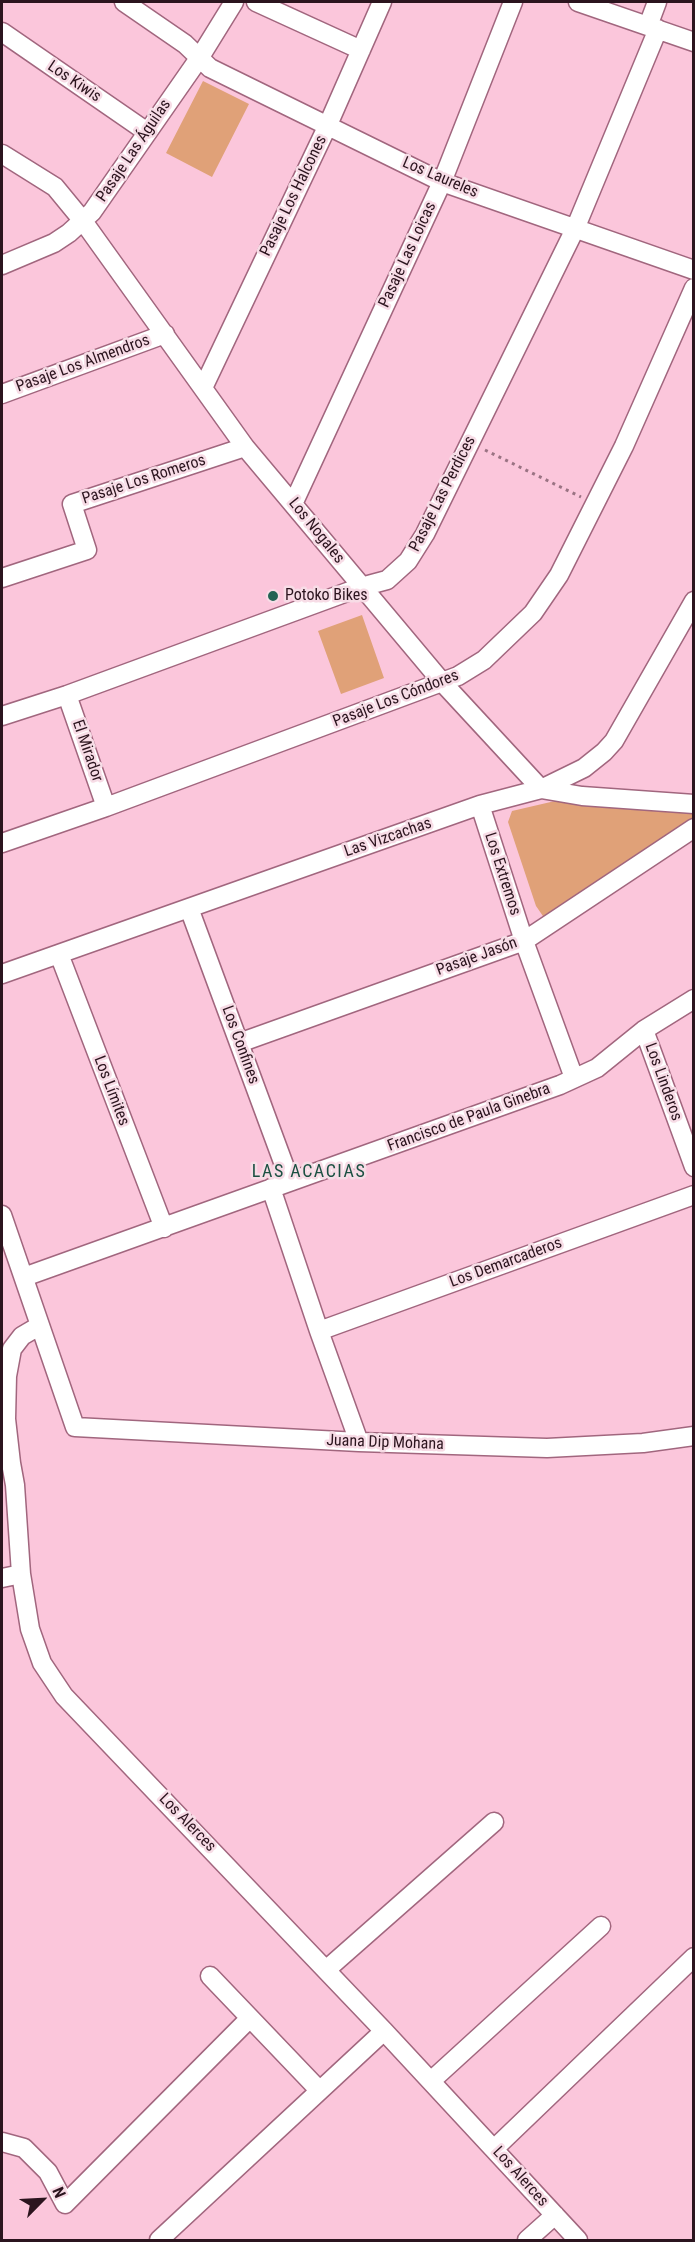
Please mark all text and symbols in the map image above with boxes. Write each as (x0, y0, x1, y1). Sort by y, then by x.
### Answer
street label: Los Kiwis (44, 57, 104, 107)
street label: Pasaje Las Águilas (93, 96, 175, 206)
street label: Pasaje Los Halcones (256, 132, 332, 260)
street label: Los Laureles (399, 153, 481, 203)
street label: Pasaje Las Loicas (375, 199, 441, 311)
street label: Pasaje Los Almendros (13, 331, 153, 397)
street label: Pasaje Las Perdices (406, 433, 480, 555)
street label: Pasaje Los Romeros (80, 451, 208, 509)
street label: Los Nogales (284, 494, 348, 568)
place label: Potoko Bikes (285, 586, 368, 606)
marker: Potoko Bikes (266, 589, 280, 603)
street label: Pasaje Los Cóndores (330, 666, 462, 732)
street label: El Mirador (67, 718, 107, 784)
street label: Las Vizcachas (342, 814, 434, 862)
street label: Los Extremos (480, 830, 524, 918)
street label: Pasaje Jasón (434, 934, 520, 980)
street label: Los Confines (217, 1003, 263, 1087)
street label: Los Linderos (640, 1041, 686, 1123)
street label: Los Límites (89, 1053, 133, 1129)
street label: Francisco de Paula Ginebra (385, 1080, 553, 1156)
district label: LAS ACACIAS (252, 1161, 366, 1183)
street label: Los Demarcaderos (447, 1234, 565, 1292)
street label: Juana Dip Mohana (326, 1431, 444, 1455)
street label: Los Alerces (154, 1790, 220, 1856)
street label: Los Alerces (488, 2143, 552, 2211)
north arrow (12, 2170, 72, 2230)
text: N (48, 2184, 70, 2201)

